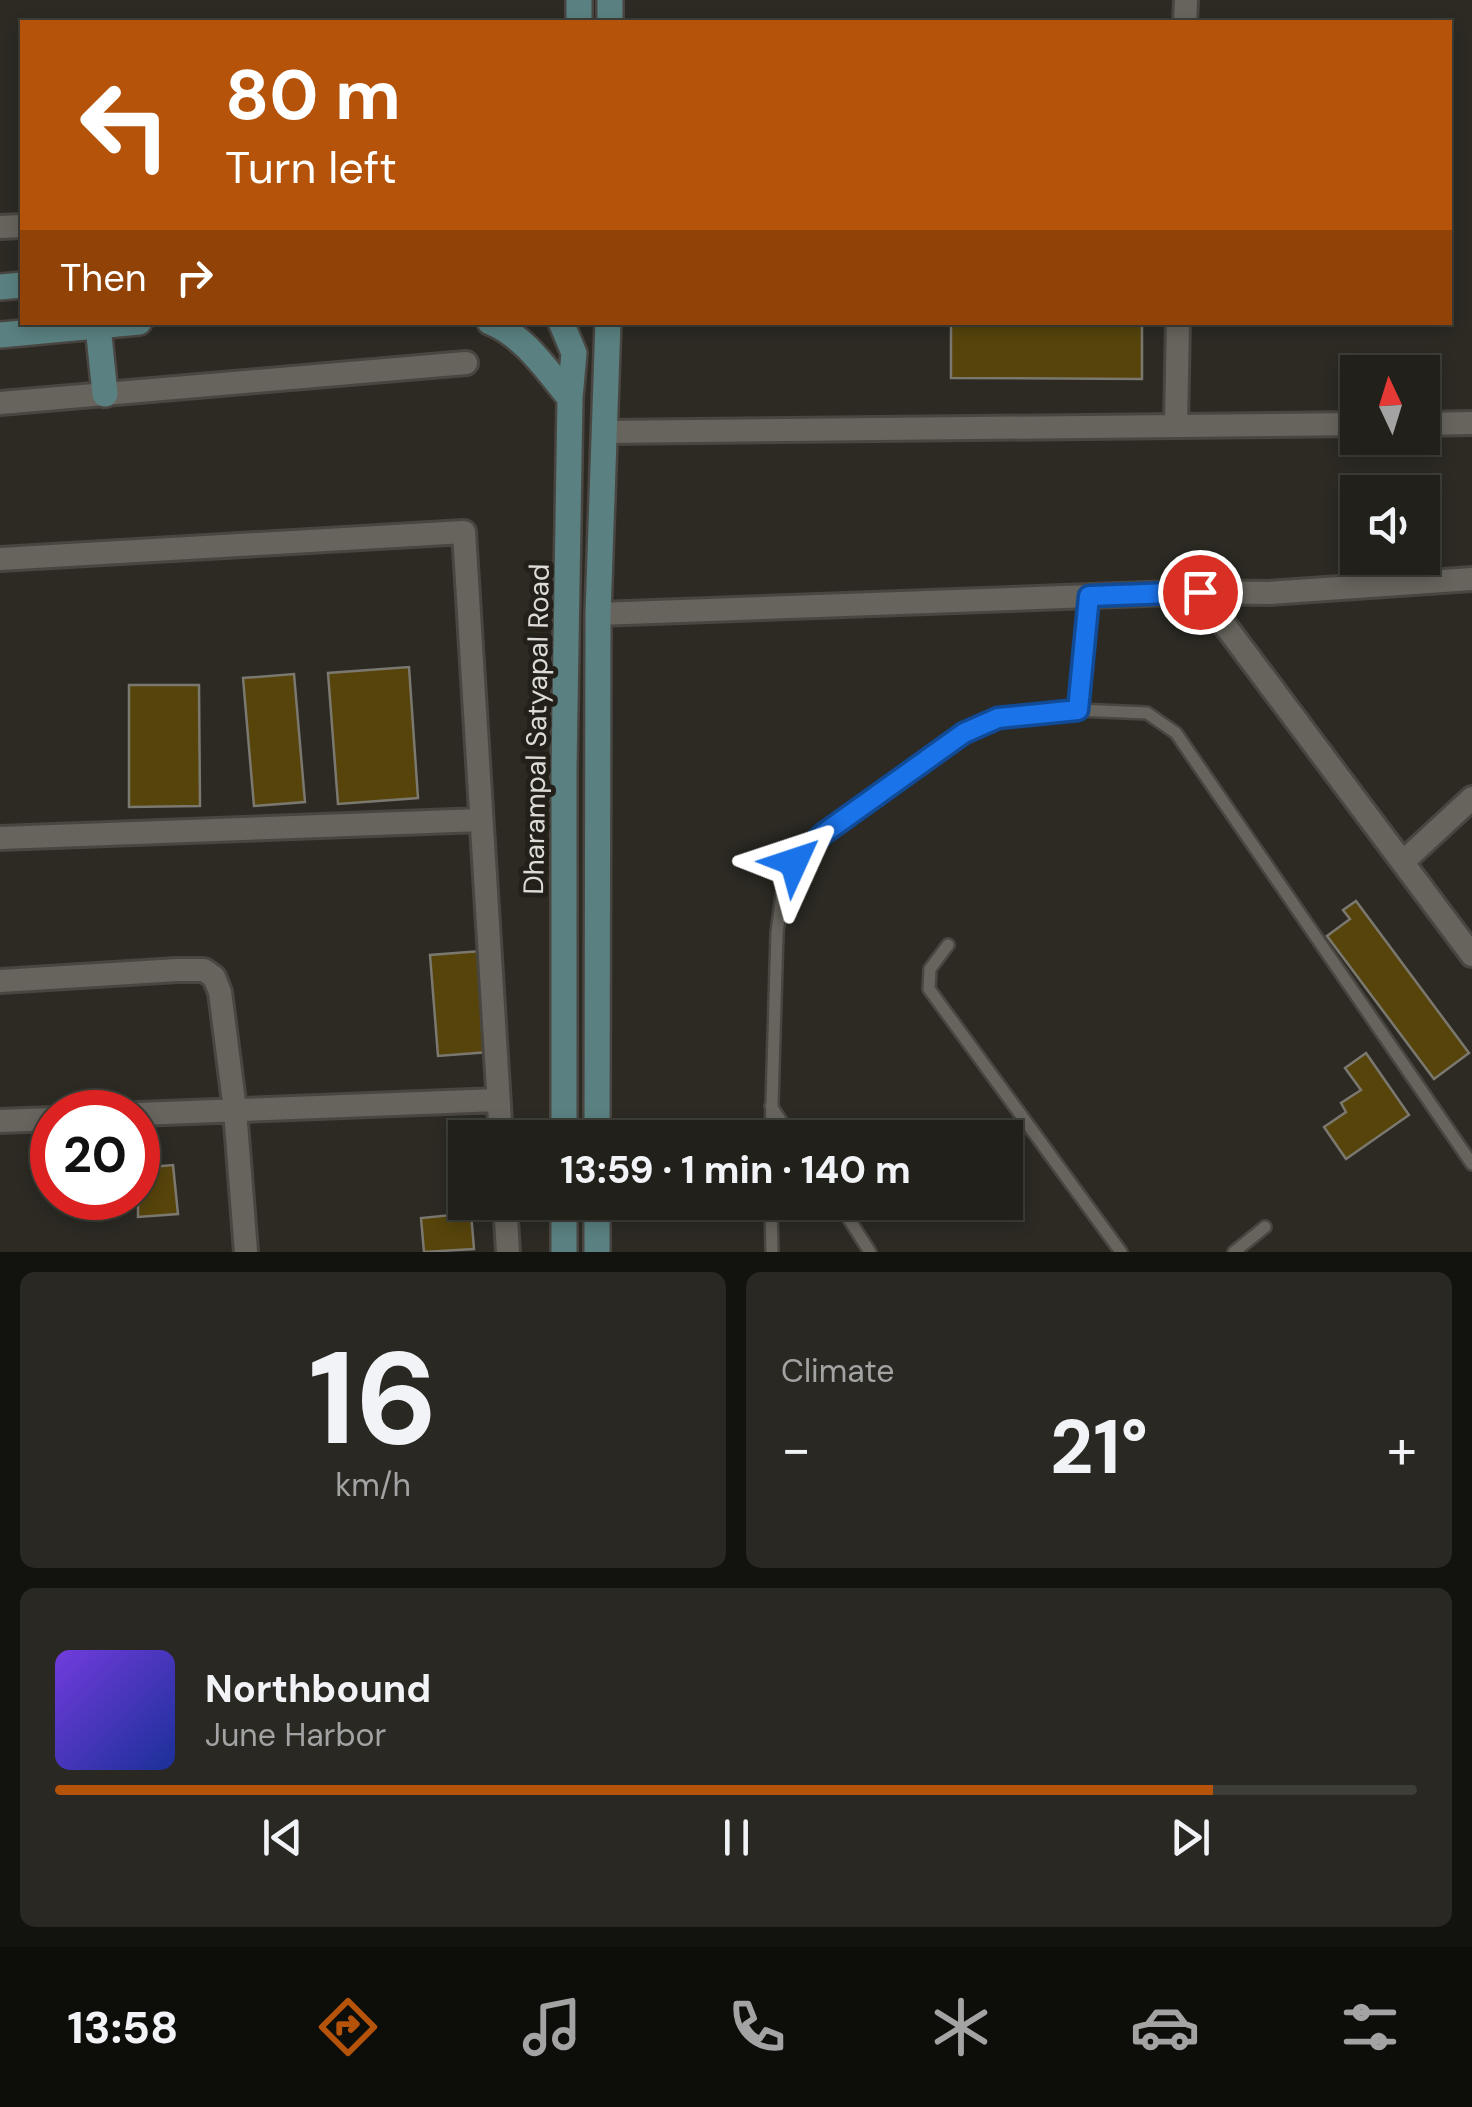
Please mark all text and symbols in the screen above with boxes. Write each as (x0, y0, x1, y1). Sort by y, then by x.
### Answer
text: 80 m (225, 50, 401, 141)
icon: left (60, 60, 190, 190)
text: Turn left (225, 138, 397, 197)
icon: right (167, 250, 222, 305)
text: Then (60, 253, 147, 303)
north arrow (1340, 355, 1440, 455)
map controls (1340, 355, 1440, 575)
button: sound (1340, 475, 1440, 575)
pin (1158, 550, 1243, 635)
street label: Dharampal Satyapal Road (515, 563, 558, 895)
icon: arrive (1173, 565, 1228, 620)
position arrow (742, 810, 846, 914)
speed limit sign: 20 (30, 1090, 160, 1220)
text: 13:59 · 1 min · 140 m (560, 1145, 911, 1195)
text: 16 (308, 1314, 438, 1483)
text: Climate (781, 1350, 895, 1392)
text: 21° (1050, 1399, 1148, 1496)
text: − (781, 1413, 811, 1485)
text: + (1387, 1413, 1417, 1485)
text: km/h (335, 1464, 411, 1506)
text: Northbound (205, 1664, 431, 1714)
text: June Harbor (205, 1714, 386, 1756)
icon: previous (255, 1810, 310, 1865)
icon: pause (709, 1810, 764, 1865)
icon: next (1163, 1810, 1218, 1865)
icon: directions (313, 1992, 383, 2062)
icon: music (517, 1992, 587, 2062)
icon: phone (722, 1992, 792, 2062)
icon: climate (926, 1992, 996, 2062)
icon: car (1130, 1992, 1200, 2062)
icon: filters (1335, 1992, 1405, 2062)
text: 13:58 (67, 1998, 179, 2057)

